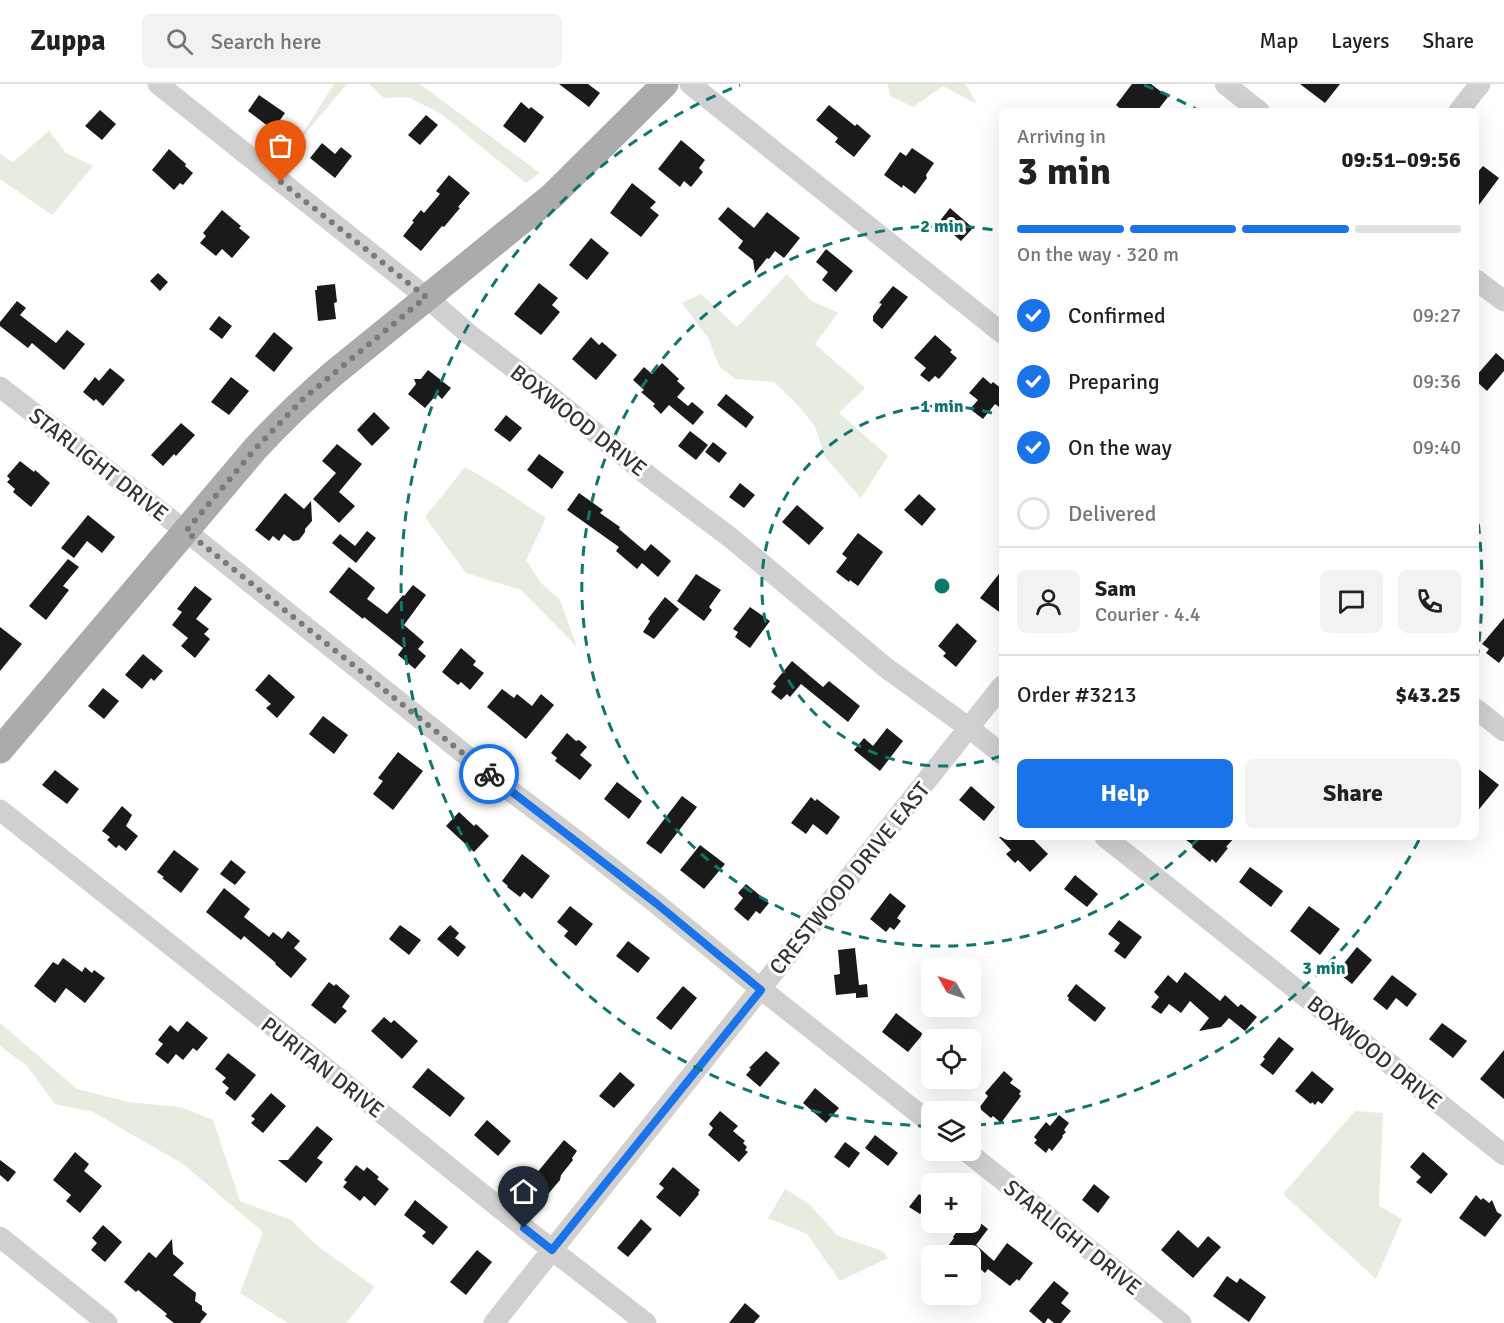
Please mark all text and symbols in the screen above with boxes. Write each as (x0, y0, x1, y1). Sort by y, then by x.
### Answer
search box (142, 14, 562, 68)
text: Zuppa (30, 24, 106, 58)
icon: search (163, 25, 196, 58)
text: Search here (211, 28, 322, 55)
text: Map (1260, 28, 1298, 54)
text: Layers (1331, 28, 1389, 54)
text: Share (1422, 28, 1474, 54)
pin (255, 120, 306, 182)
text: Arriving in (1017, 124, 1106, 149)
icon: bag (264, 129, 297, 162)
text: 09:51–09:56 (1342, 146, 1461, 173)
text: 3 min (1017, 147, 1111, 195)
text: 2 min (920, 215, 964, 237)
text: On the way · 320 m (1017, 242, 1179, 267)
icon: check (1017, 299, 1050, 332)
text: Confirmed (1068, 302, 1166, 329)
text: 09:27 (1412, 303, 1461, 328)
street label: BOXWOOD DRIVE (505, 359, 652, 482)
icon: check (1017, 365, 1050, 398)
text: Preparing (1068, 368, 1160, 395)
text: 09:36 (1412, 369, 1461, 394)
text: 1 min (920, 395, 964, 417)
street label: STARLIGHT DRIVE (24, 402, 174, 527)
icon: check (1017, 431, 1050, 464)
text: On the way (1068, 434, 1172, 461)
text: 09:40 (1412, 435, 1461, 460)
text: Delivered (1068, 500, 1156, 527)
button: person (1017, 570, 1080, 633)
button: chat (1320, 570, 1383, 633)
button: phone (1398, 570, 1461, 633)
text: Sam (1095, 575, 1136, 602)
centre of rings (932, 576, 952, 596)
text: Courier · 4.4 (1095, 602, 1201, 627)
text: Order #3213 (1017, 681, 1137, 708)
text: $43.25 (1395, 681, 1461, 708)
courier (459, 744, 519, 804)
icon: bike (473, 758, 506, 791)
button: Help (1017, 759, 1233, 828)
button: Share (1245, 759, 1461, 828)
street label: CRESTWOOD DRIVE EAST (763, 776, 936, 980)
north arrow (921, 957, 981, 1017)
map controls (921, 957, 981, 1305)
text: 3 min (1302, 957, 1346, 979)
street label: BOXWOOD DRIVE (1302, 990, 1448, 1115)
street label: PURITAN DRIVE (256, 1011, 390, 1124)
button: locate (921, 1029, 981, 1089)
button: layers (921, 1101, 981, 1161)
pin (498, 1166, 549, 1228)
button: + (921, 1173, 981, 1233)
street label: STARLIGHT DRIVE (998, 1174, 1147, 1301)
icon: home (507, 1175, 540, 1208)
button: − (921, 1245, 981, 1305)

